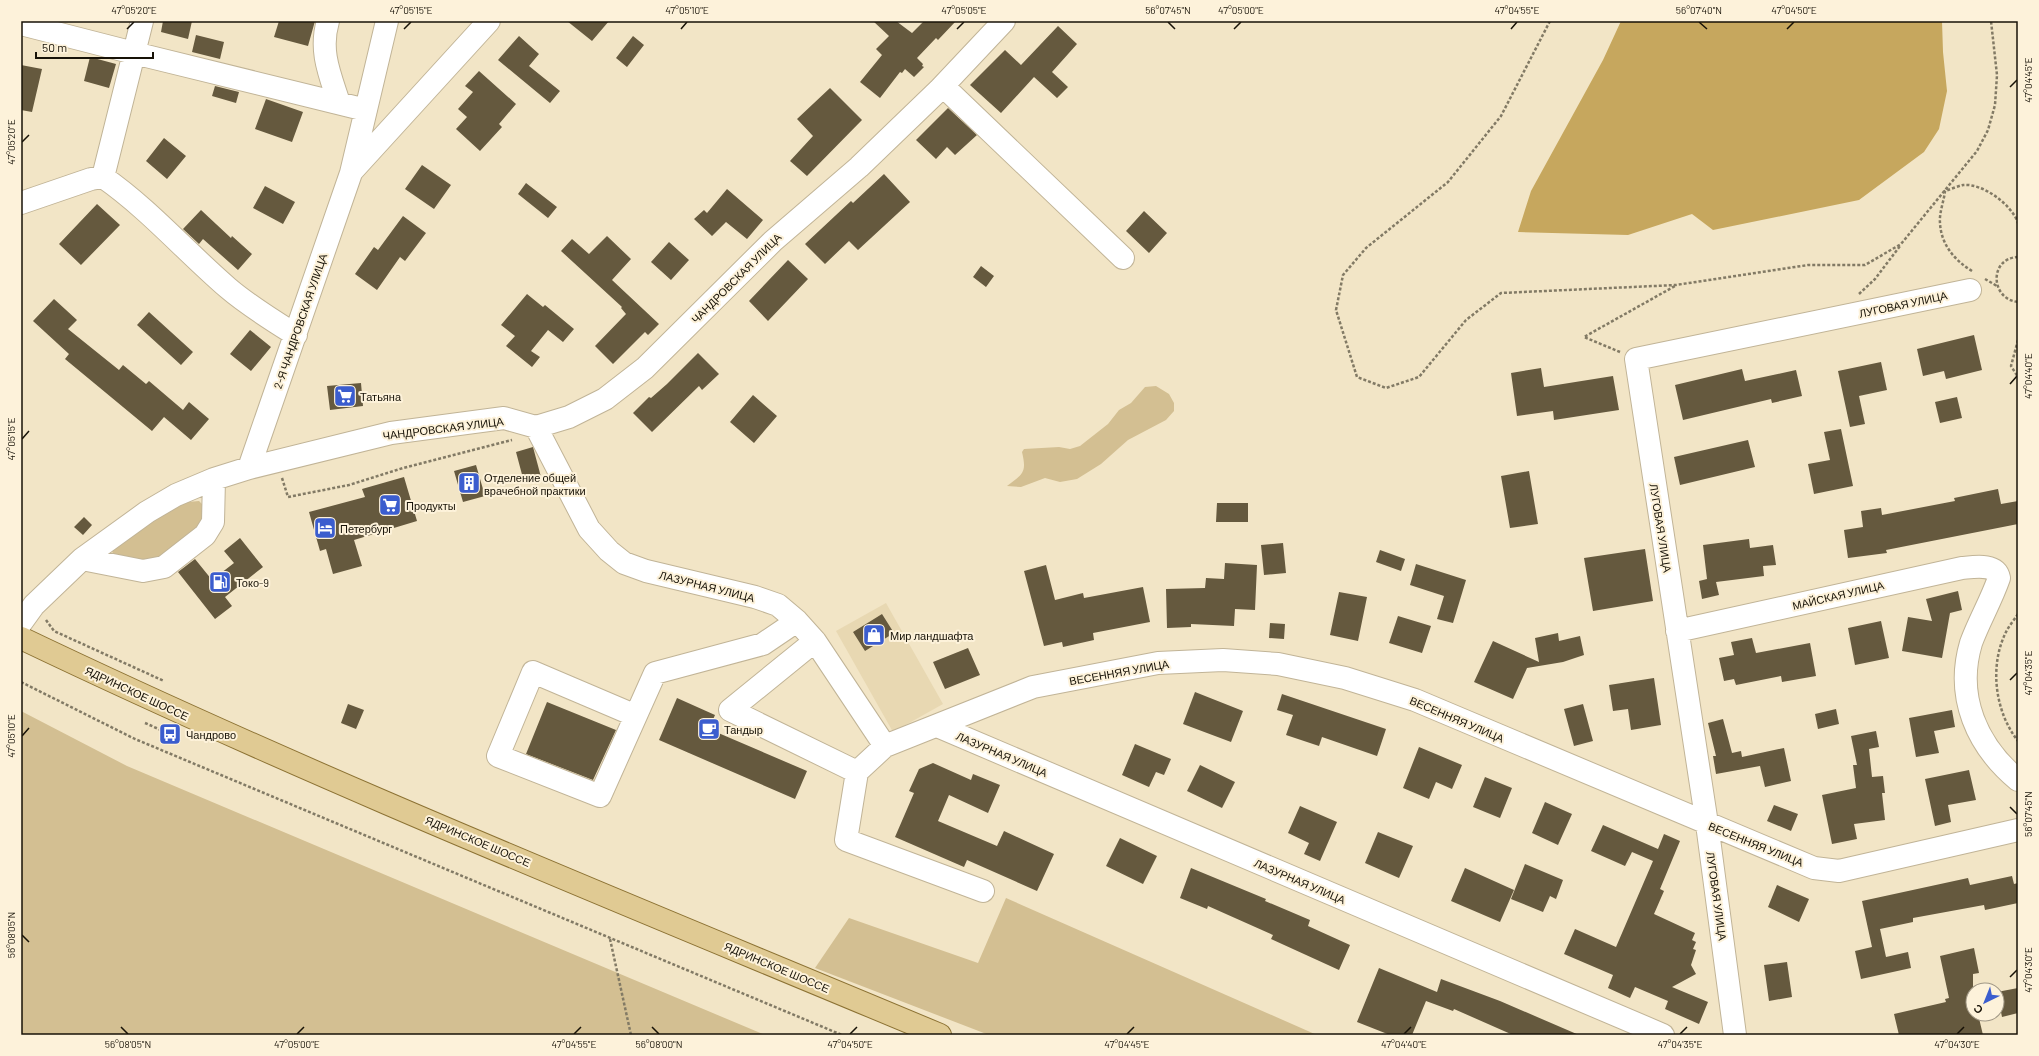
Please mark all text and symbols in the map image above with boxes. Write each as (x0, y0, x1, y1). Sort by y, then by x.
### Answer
text: 47°05'20"E (111, 4, 157, 16)
text: 47°05'15"E (389, 4, 433, 16)
text: 47°05'10"E (665, 4, 709, 16)
text: 47°05'05"E (941, 4, 987, 16)
text: 56°07'45"N (1145, 4, 1191, 16)
text: 47°05'00"E (1218, 4, 1264, 16)
text: 47°04'55"E (1494, 4, 1540, 16)
text: 56°07'40"N (1676, 4, 1722, 16)
text: 47°04'50"E (1771, 4, 1817, 16)
scale bar (36, 34, 153, 60)
text: 50 m (42, 40, 67, 54)
text: 47°04'45"E (2022, 57, 2034, 103)
text: 47°05'20"E (5, 119, 17, 165)
street label: ЧАНДРОВСКАЯ УЛИЦА (688, 230, 784, 326)
street label: 2-Я ЧАНДРОВСКАЯ УЛИЦА (271, 251, 329, 390)
street label: ЛУГОВАЯ УЛИЦА (1858, 288, 1949, 320)
text: 47°04'40"E (2022, 353, 2034, 399)
supermarket icon: Татьяна (332, 383, 358, 409)
place label: Татьяна (360, 390, 402, 403)
street label: ЧАНДРОВСКАЯ УЛИЦА (382, 414, 505, 442)
text: 47°05'15"E (5, 417, 17, 461)
building icon: Отделение общей врачебной практики (456, 470, 482, 496)
place label: Отделение общей врачебной практики (484, 471, 586, 497)
street label: ЛУГОВАЯ УЛИЦА (1648, 483, 1675, 574)
supermarket icon: Продукты (377, 492, 403, 518)
place label: Продукты (406, 499, 456, 512)
hotel icon: Петербург (312, 515, 338, 541)
place label: Петербург (340, 522, 392, 535)
street label: ЛАЗУРНАЯ УЛИЦА (658, 568, 757, 604)
fuel station icon: Токо-9 (207, 569, 233, 595)
place label: Токо-9 (236, 576, 269, 589)
street label: МАЙСКАЯ УЛИЦА (1791, 578, 1886, 612)
shop icon: Мир ландшафта (861, 622, 887, 648)
place label: Мир ландшафта (890, 629, 974, 642)
text: 47°04'35"E (2022, 650, 2034, 696)
street label: ВЕСЕННЯЯ УЛИЦА (1068, 657, 1171, 687)
street label: ЯДРИНСКОЕ ШОССЕ (83, 663, 191, 723)
street label: ВЕСЕННЯЯ УЛИЦА (1408, 693, 1507, 745)
text: 47°05'10"E (5, 714, 17, 758)
cafe icon: Тандыр (696, 716, 722, 742)
bus stop icon: Чандрово (157, 721, 183, 747)
place label: Тандыр (724, 723, 763, 736)
place label: Чандрово (186, 728, 236, 741)
street label: ЛАЗУРНАЯ УЛИЦА (954, 729, 1050, 779)
text: 56°07'45"N (2022, 791, 2034, 837)
street label: ЯДРИНСКОЕ ШОССЕ (424, 813, 532, 869)
street label: ВЕСЕННЯЯ УЛИЦА (1707, 819, 1806, 869)
street label: ЛУГОВАЯ УЛИЦА (1704, 851, 1730, 942)
street label: ЛАЗУРНАЯ УЛИЦА (1252, 856, 1348, 906)
text: 56°08'05"N (5, 912, 17, 958)
street label: ЯДРИНСКОЕ ШОССЕ (723, 939, 831, 995)
text: 47°04'30"E (2022, 947, 2034, 993)
north arrow (1965, 982, 2005, 1022)
text: С (1970, 1002, 1985, 1017)
text: 56°08'05"N (105, 1038, 151, 1050)
text: 47°05'00"E (274, 1038, 320, 1050)
text: 47°04'55"E (551, 1038, 597, 1050)
text: 56°08'00"N (636, 1038, 682, 1050)
text: 47°04'50"E (827, 1038, 873, 1050)
text: 47°04'45"E (1104, 1038, 1150, 1050)
text: 47°04'40"E (1381, 1038, 1427, 1050)
text: 47°04'35"E (1657, 1038, 1703, 1050)
text: 47°04'30"E (1934, 1038, 1980, 1050)

